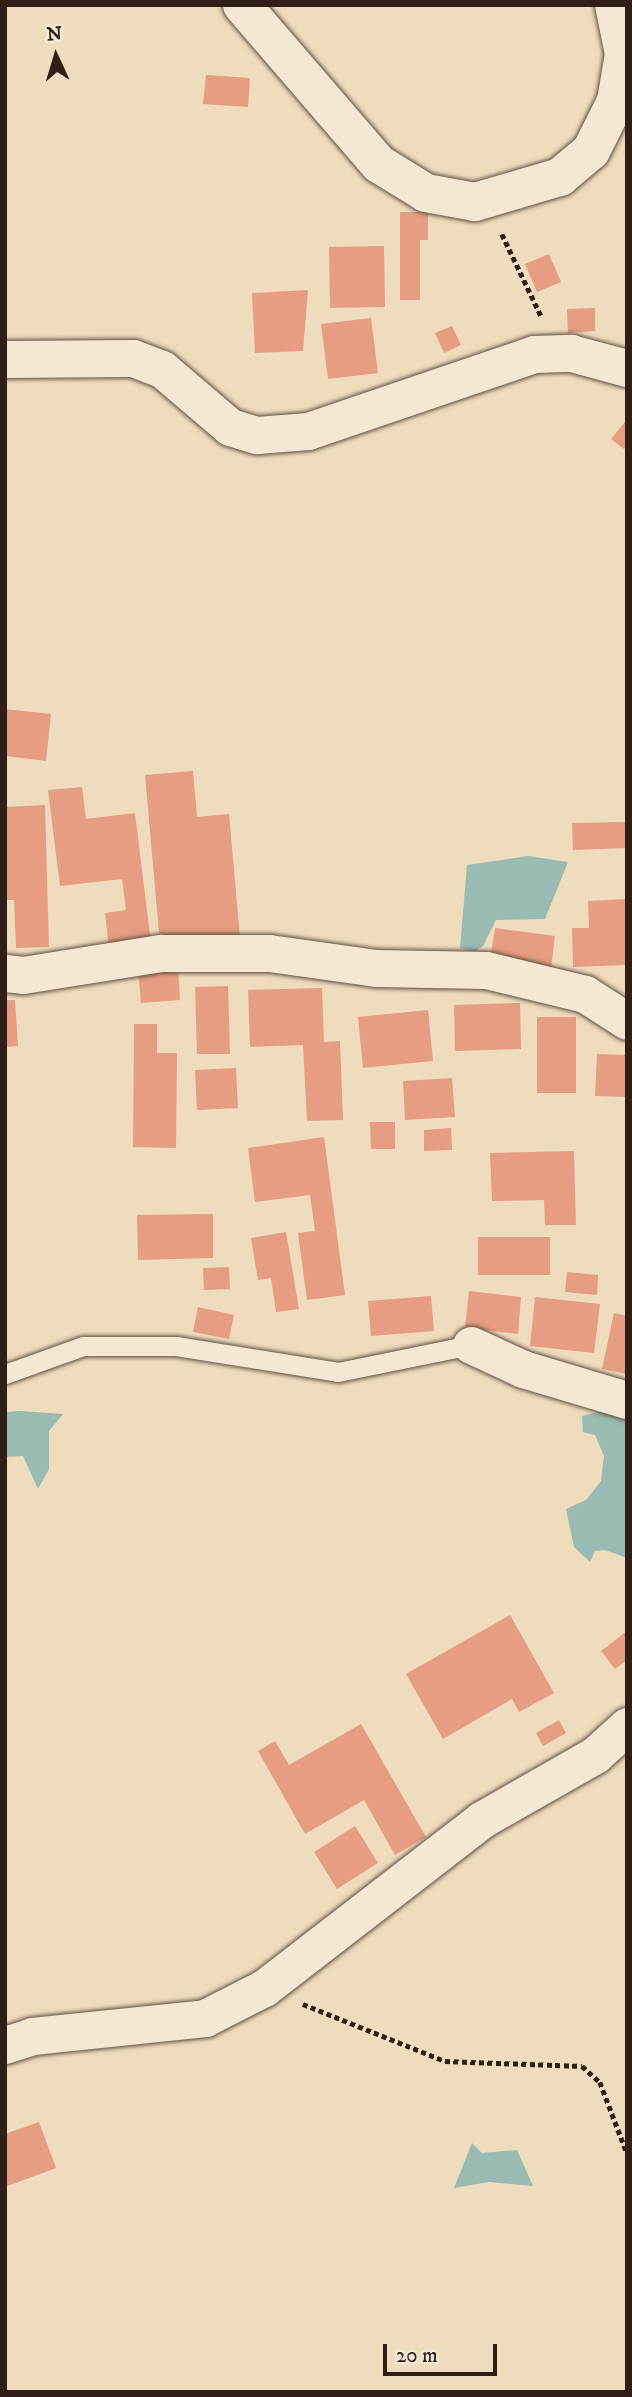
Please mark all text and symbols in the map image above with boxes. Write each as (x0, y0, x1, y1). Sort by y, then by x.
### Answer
north arrow (21, 21, 91, 91)
text: N (46, 23, 63, 47)
scale bar (387, 2330, 501, 2374)
text: 20 m (396, 2343, 438, 2369)

